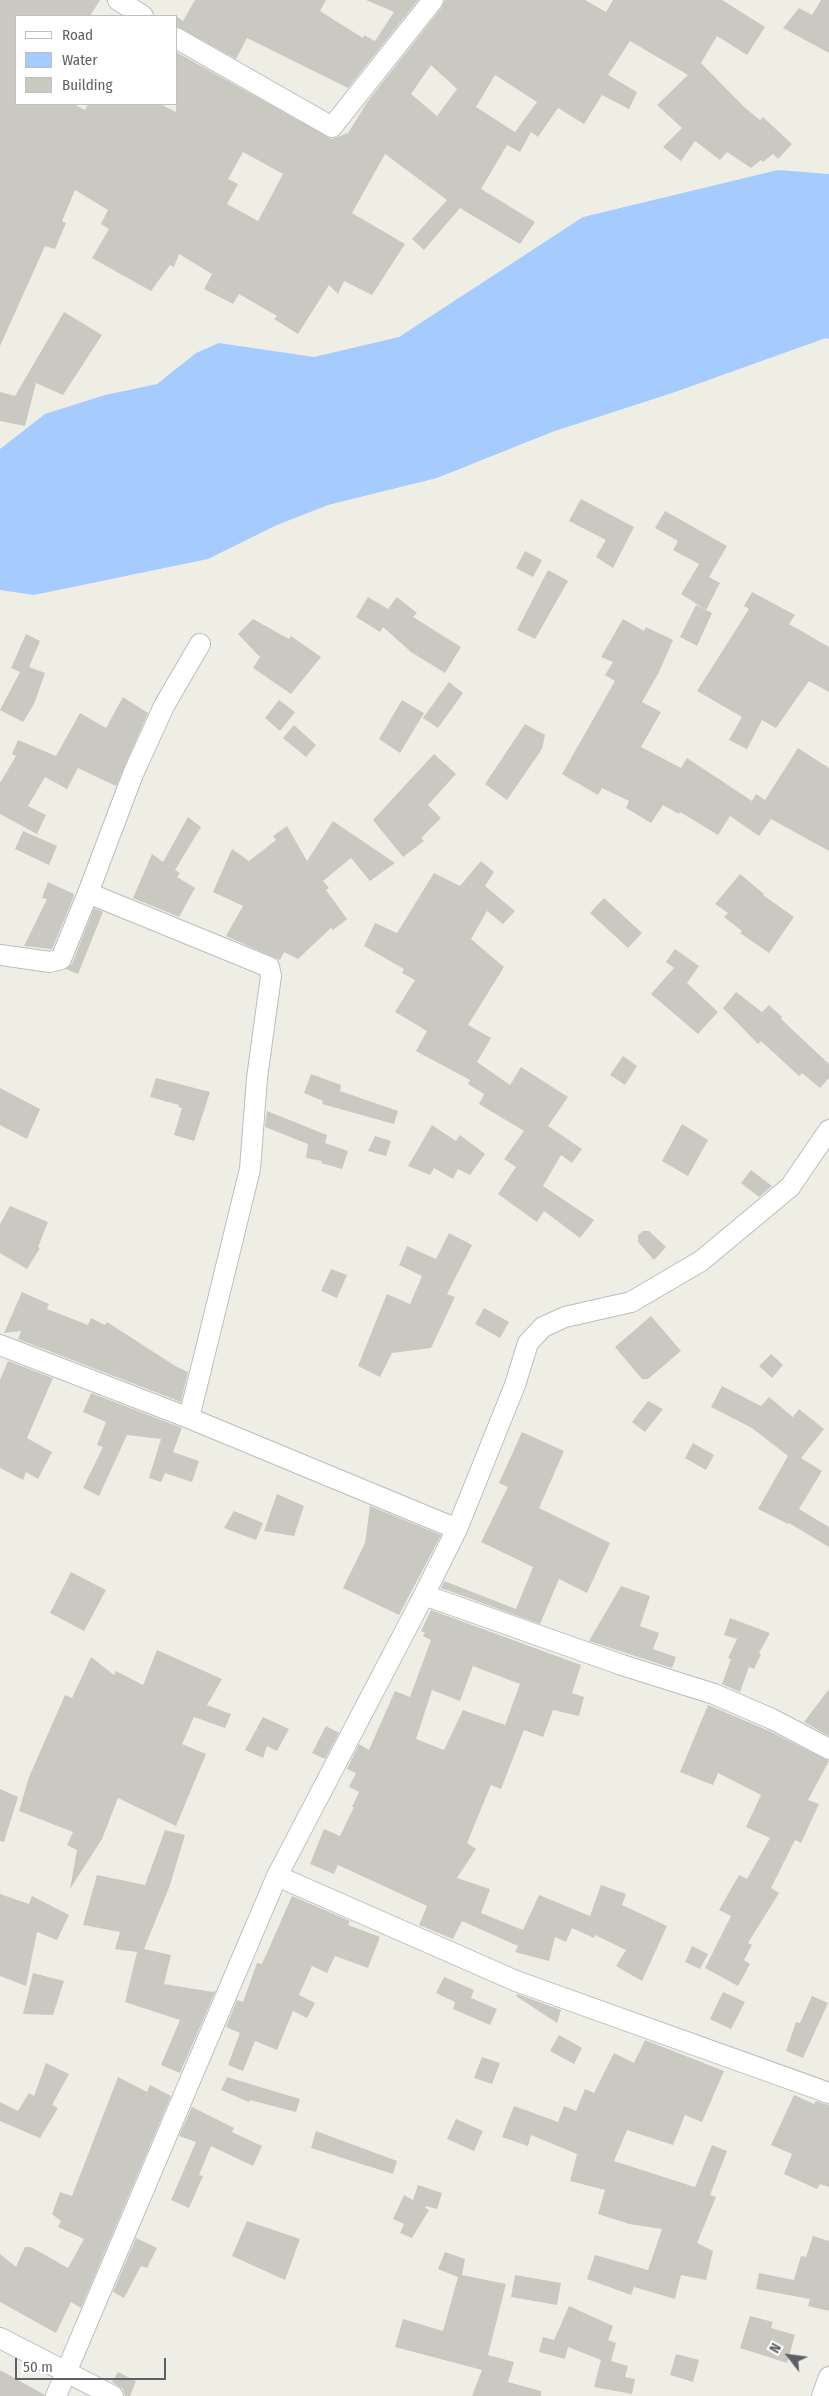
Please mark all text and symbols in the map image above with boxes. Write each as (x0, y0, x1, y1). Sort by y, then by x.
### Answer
legend (15, 15, 178, 105)
text: Road (62, 26, 93, 44)
text: Water (62, 51, 97, 69)
text: Building (62, 76, 113, 94)
north arrow (764, 2331, 814, 2381)
text: N (766, 2340, 785, 2356)
scale bar (18, 2348, 169, 2380)
text: 50 m (23, 2358, 53, 2376)

